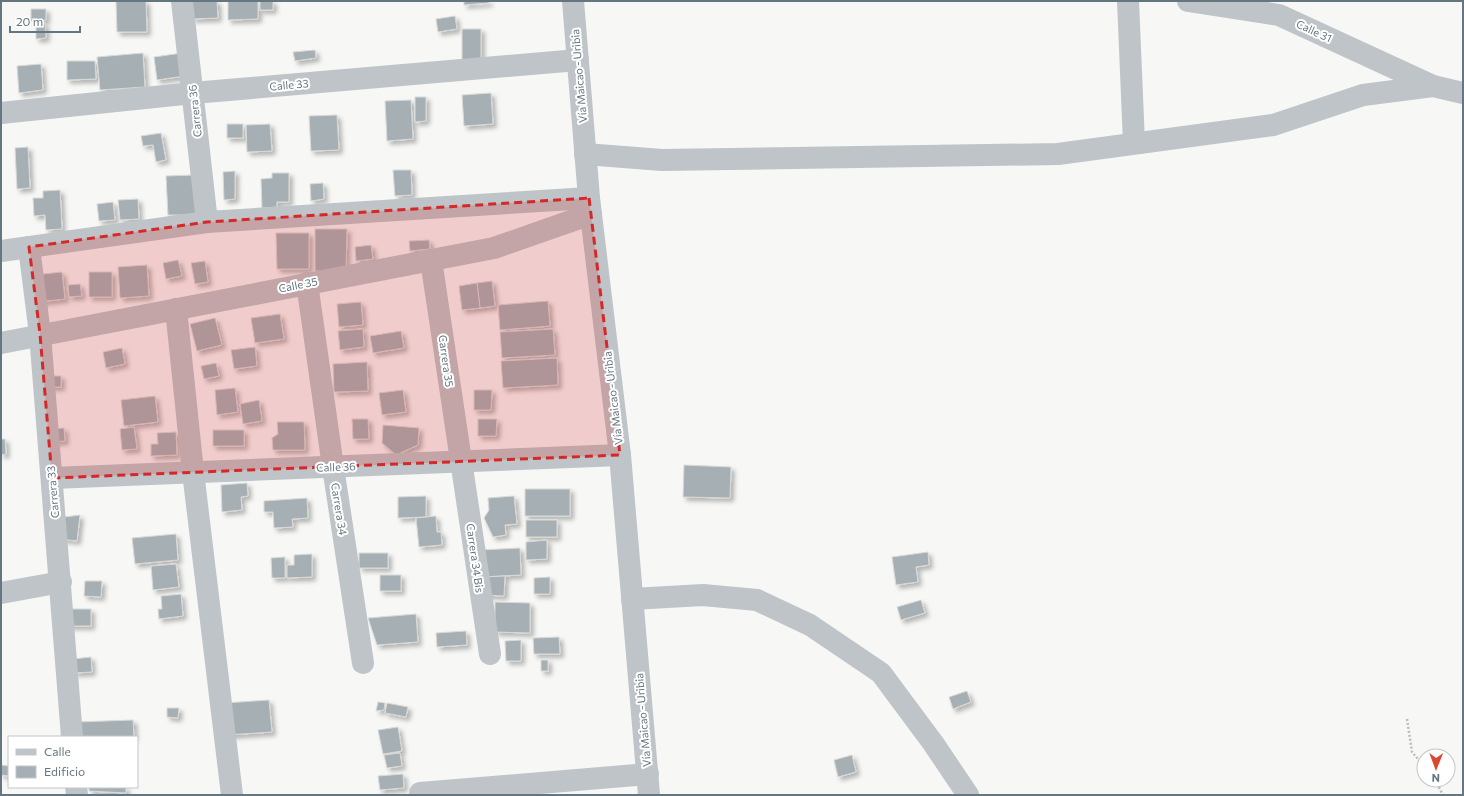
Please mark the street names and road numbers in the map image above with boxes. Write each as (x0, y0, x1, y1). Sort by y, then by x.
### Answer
street label: Calle 31 (1294, 17, 1334, 44)
street label: Vía Maicao - Uribia (568, 29, 589, 123)
street label: Calle 33 (269, 76, 309, 93)
street label: Carrera 36 (185, 84, 204, 138)
street label: Calle 35 (277, 274, 318, 295)
street label: Carrera 35 (436, 334, 457, 388)
street label: Vía Maicao - Uribia (600, 351, 625, 446)
street label: Calle 36 (316, 459, 356, 474)
street label: Carrera 33 (44, 465, 61, 519)
street label: Carrera 34 (329, 482, 350, 536)
street label: Carrera 34 Bis (464, 522, 487, 593)
street label: Vía Maicao - Uribia (632, 673, 653, 767)

